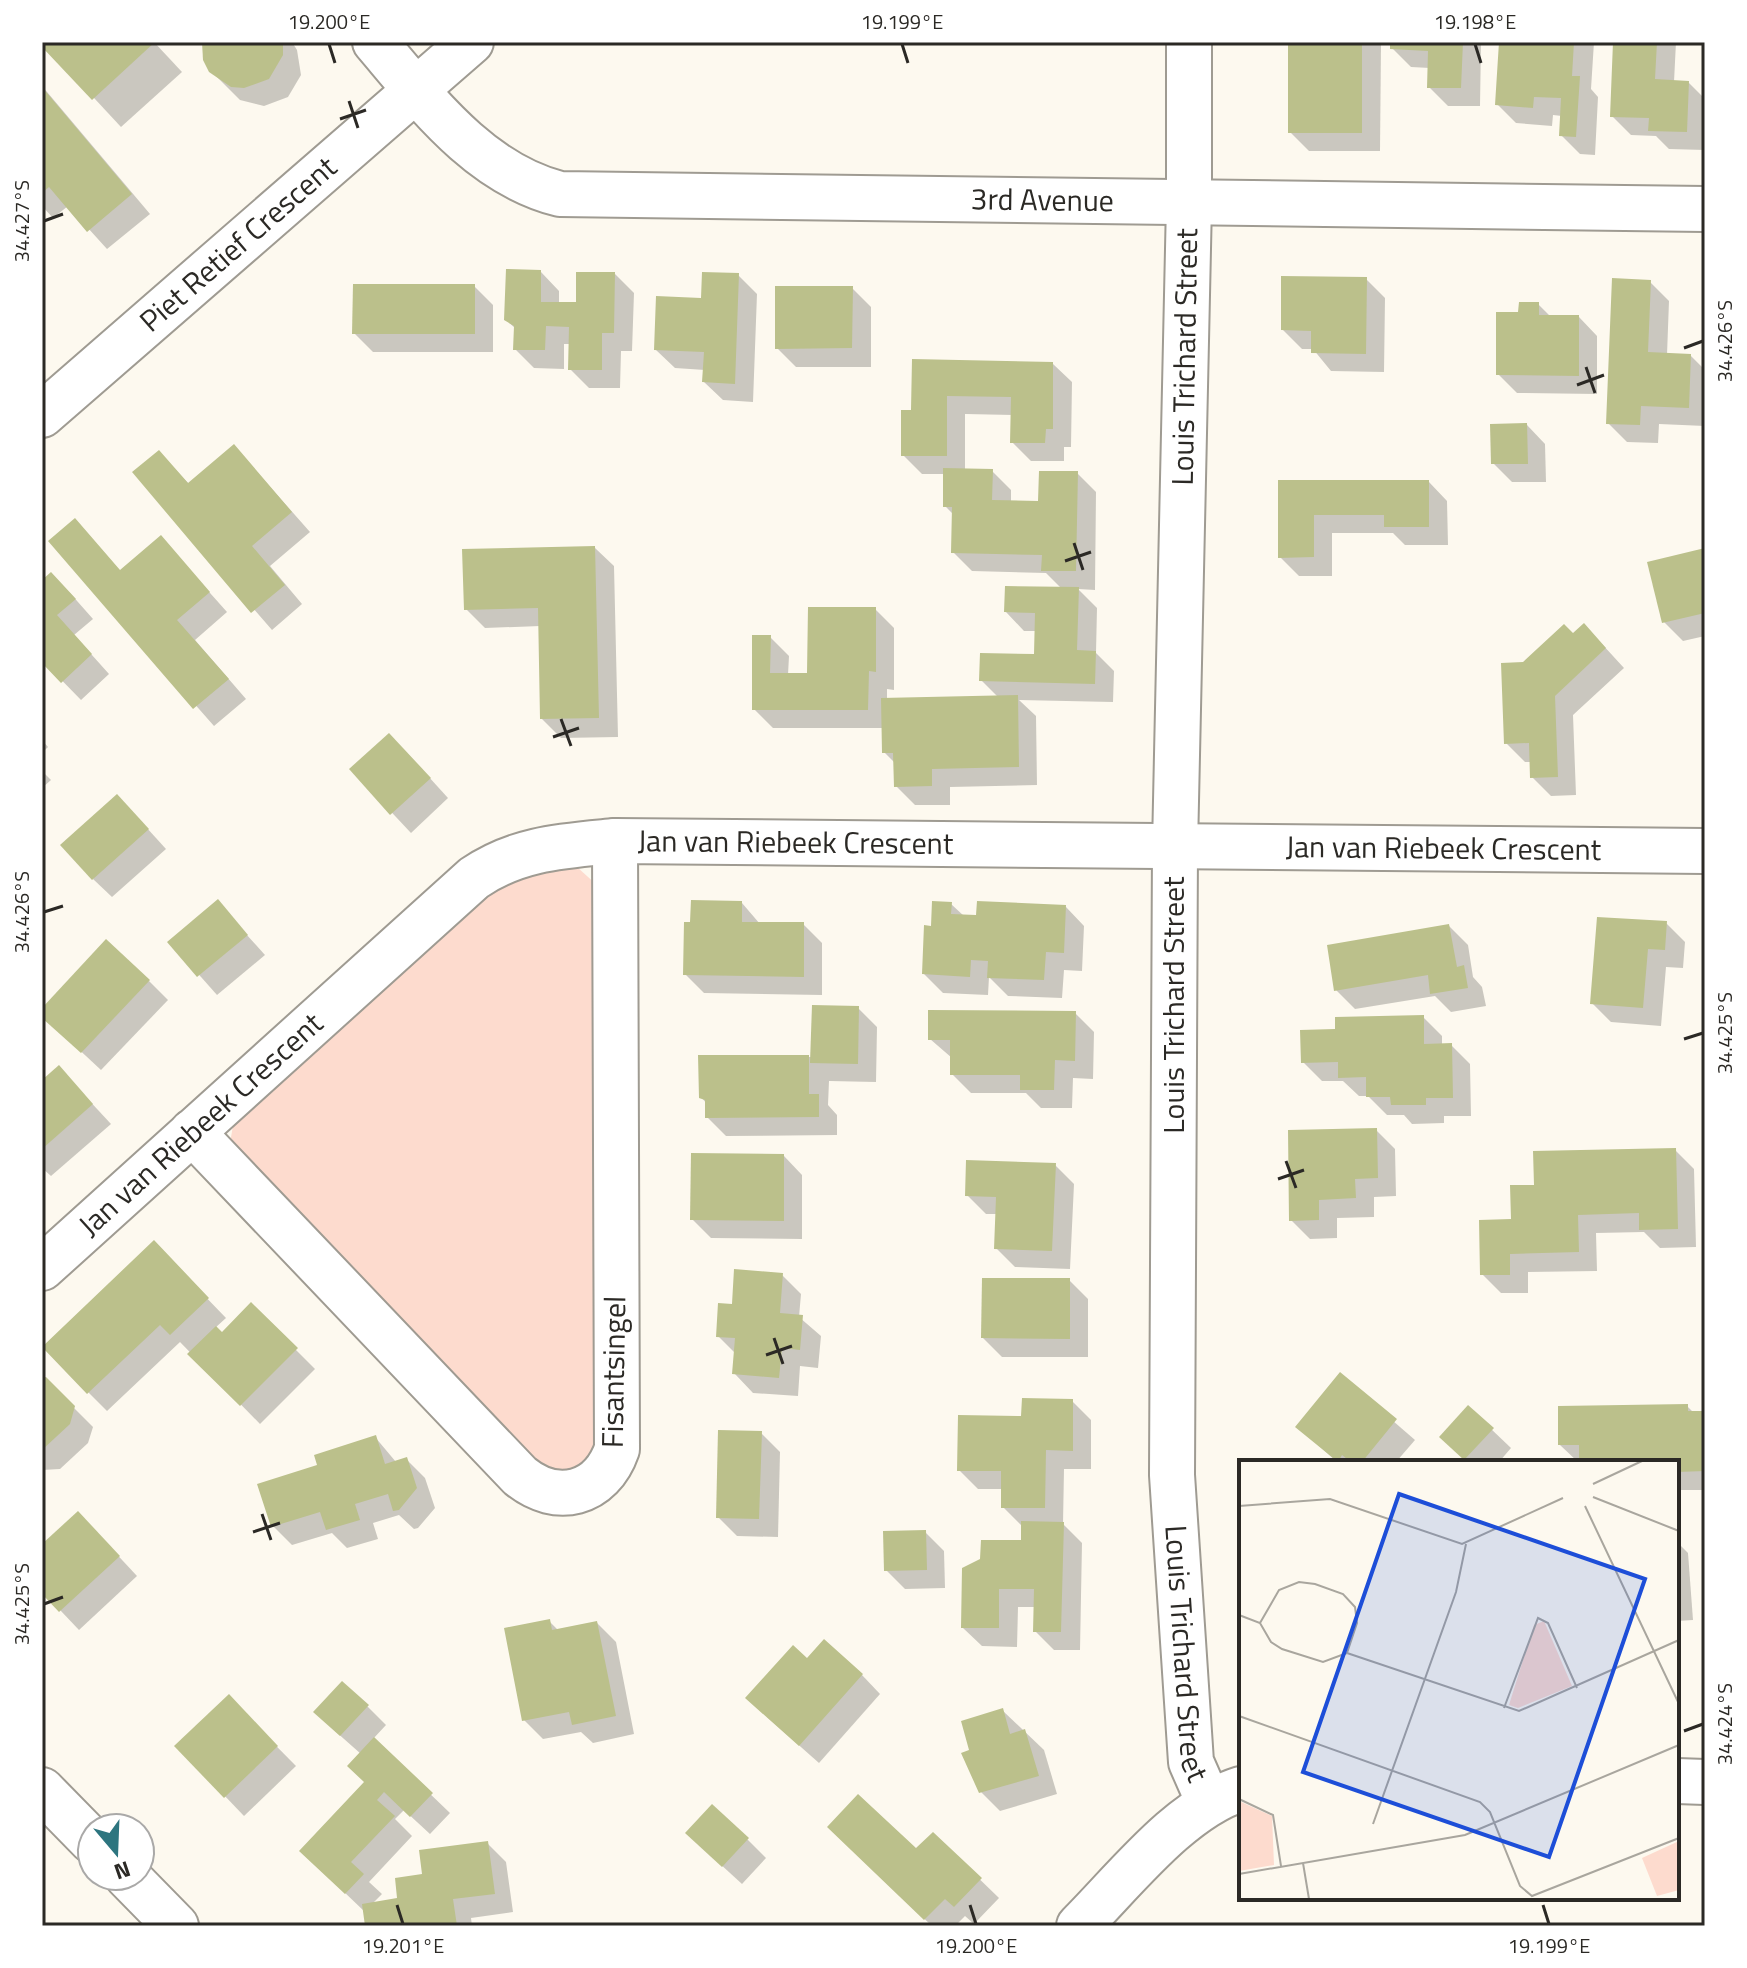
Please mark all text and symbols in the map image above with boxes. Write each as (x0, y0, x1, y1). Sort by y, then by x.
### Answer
text: 19.200°E (288, 6, 370, 37)
text: 19.199°E (861, 6, 943, 37)
text: 19.198°E (1434, 6, 1516, 37)
street label: Piet Retief Crescent (129, 144, 347, 343)
street label: 3rd Avenue (970, 175, 1114, 223)
text: 34.427°S (6, 180, 37, 262)
street label: Louis Trichard Street (1159, 227, 1209, 486)
text: 34.426°S (1709, 300, 1740, 382)
street label: Jan van Riebeek Crescent (637, 817, 954, 866)
street label: Jan van Riebeek Crescent (1285, 823, 1602, 872)
text: 34.426°S (6, 871, 37, 953)
street label: Louis Trichard Street (1150, 876, 1196, 1134)
text: 34.425°S (1709, 992, 1740, 1074)
street label: Jan van Riebeek Crescent (68, 1001, 333, 1247)
street label: Fisantsingel (589, 1296, 637, 1448)
inset map (1239, 1460, 1679, 1900)
street label: Louis Trichard Street (1153, 1523, 1221, 1790)
text: 34.425°S (6, 1563, 37, 1645)
text: 34.424°S (1709, 1683, 1740, 1765)
north arrow (76, 1812, 156, 1892)
text: N (110, 1852, 135, 1889)
text: 19.201°E (362, 1930, 444, 1961)
text: 19.200°E (935, 1930, 1017, 1961)
text: 19.199°E (1508, 1930, 1590, 1961)

